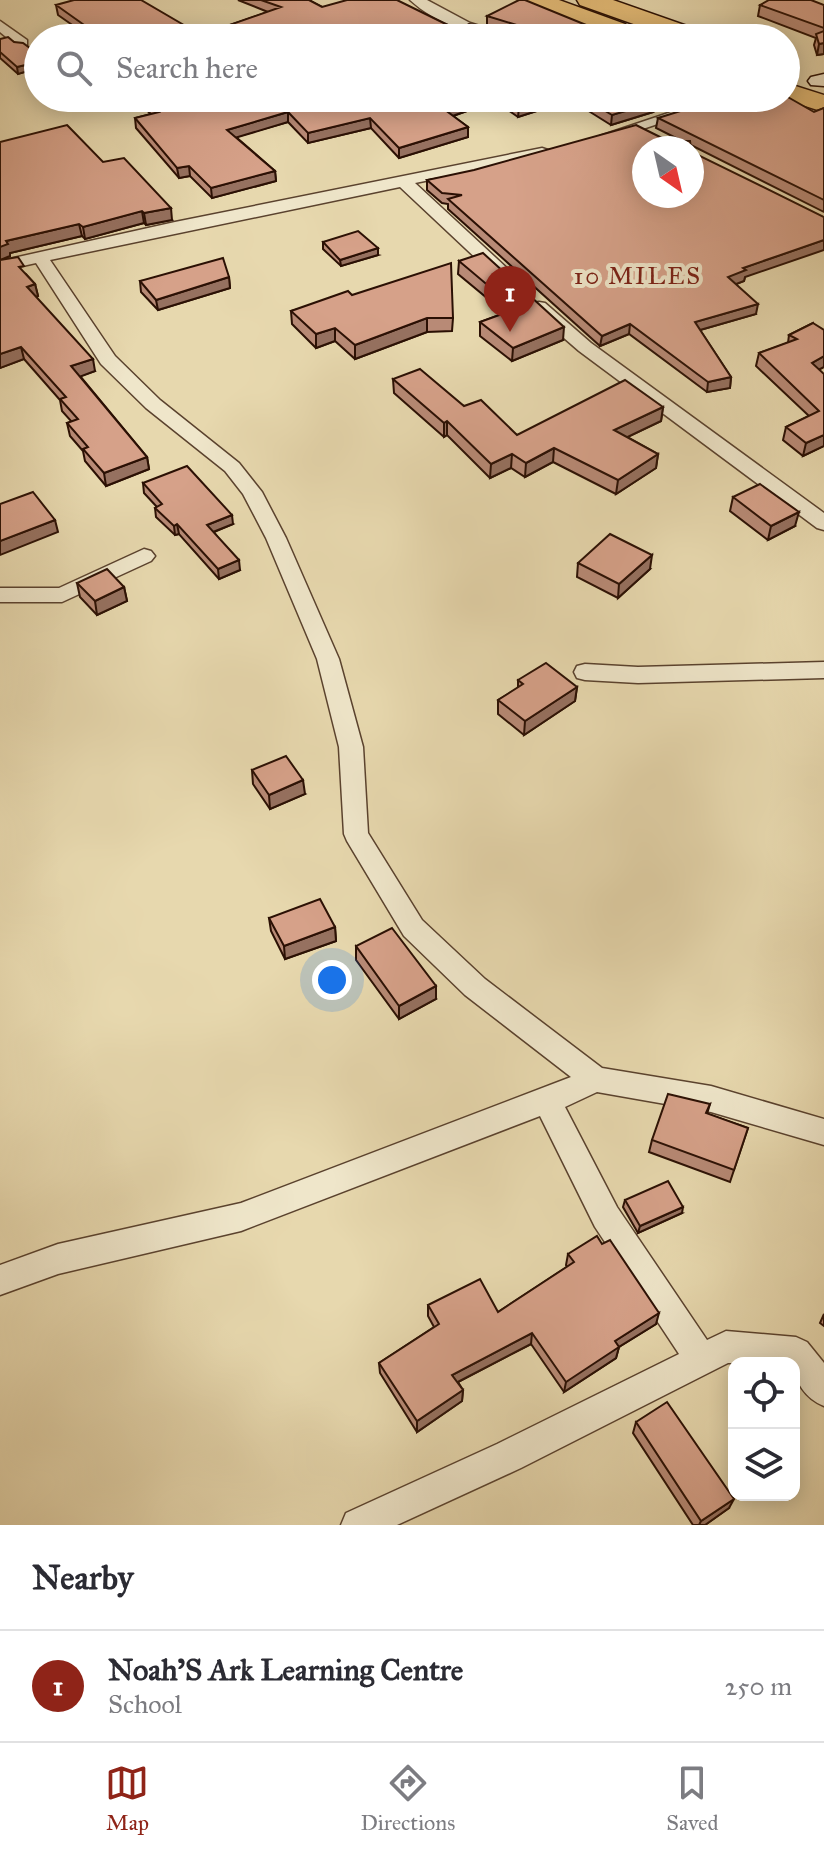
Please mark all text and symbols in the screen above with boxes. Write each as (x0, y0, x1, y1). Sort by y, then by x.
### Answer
search box (24, 24, 800, 112)
icon: search (52, 46, 96, 90)
text: Search here (116, 50, 258, 86)
north arrow (632, 136, 704, 208)
district label: 10 MILES (574, 261, 702, 291)
pin: 1 (484, 266, 536, 332)
your location (312, 960, 352, 1000)
map controls (728, 1357, 800, 1501)
button: locate (728, 1357, 800, 1429)
button: layers (728, 1429, 800, 1501)
text: Nearby (32, 1557, 134, 1598)
text: Noah'S Ark Learning Centre (108, 1652, 463, 1688)
text: 1 (53, 1670, 63, 1702)
text: 250 m (725, 1670, 792, 1702)
text: School (108, 1688, 182, 1720)
tab: Map (105, 1761, 149, 1836)
tab: Directions (360, 1761, 455, 1836)
tab: Saved (666, 1761, 718, 1836)

